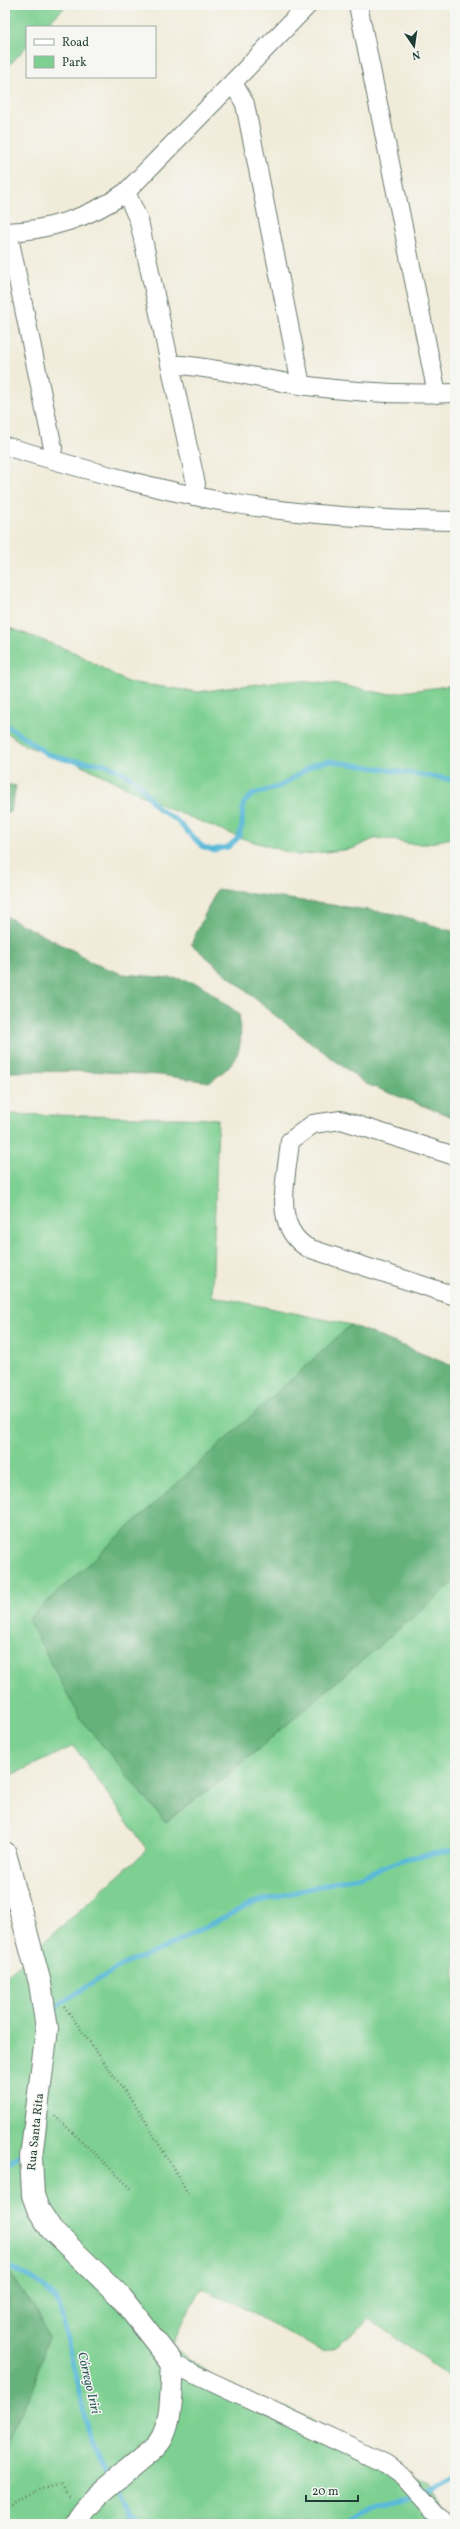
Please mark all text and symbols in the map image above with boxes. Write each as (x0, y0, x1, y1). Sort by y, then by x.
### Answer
legend (26, 26, 156, 78)
north arrow (394, 26, 434, 66)
text: Road (62, 35, 89, 51)
text: N (410, 46, 421, 62)
text: Park (62, 55, 87, 71)
street label: Rua Santa Rita (24, 2092, 48, 2171)
water label: Córrego Iriri (72, 2350, 104, 2417)
scale bar (306, 2477, 358, 2503)
text: 20 m (312, 2484, 339, 2500)

